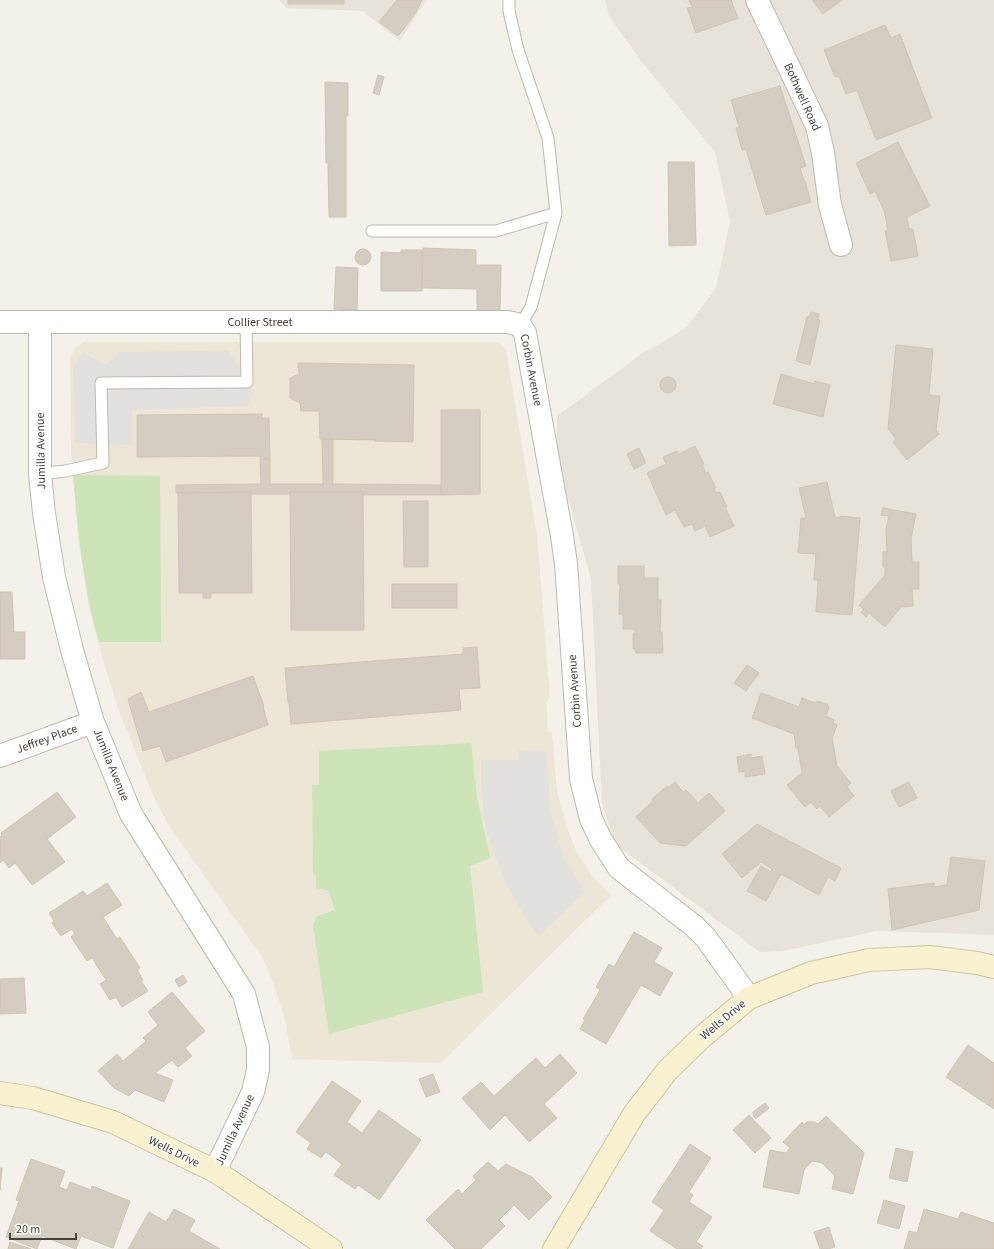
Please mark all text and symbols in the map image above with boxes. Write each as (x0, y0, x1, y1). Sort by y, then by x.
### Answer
street label: Bothwell Road (779, 60, 825, 134)
street label: Collier Street (227, 314, 293, 331)
street label: Corbin Avenue (516, 333, 546, 408)
street label: Jumilla Avenue (32, 412, 50, 490)
street label: Corbin Avenue (564, 654, 586, 728)
street label: Jeffrey Place (14, 720, 80, 758)
street label: Jumilla Avenue (89, 726, 133, 804)
street label: Wells Drive (696, 996, 750, 1044)
street label: Jumilla Avenue (211, 1092, 259, 1168)
street label: Wells Drive (146, 1132, 202, 1172)
scale bar (10, 1215, 76, 1241)
text: 20 m (16, 1221, 40, 1238)

